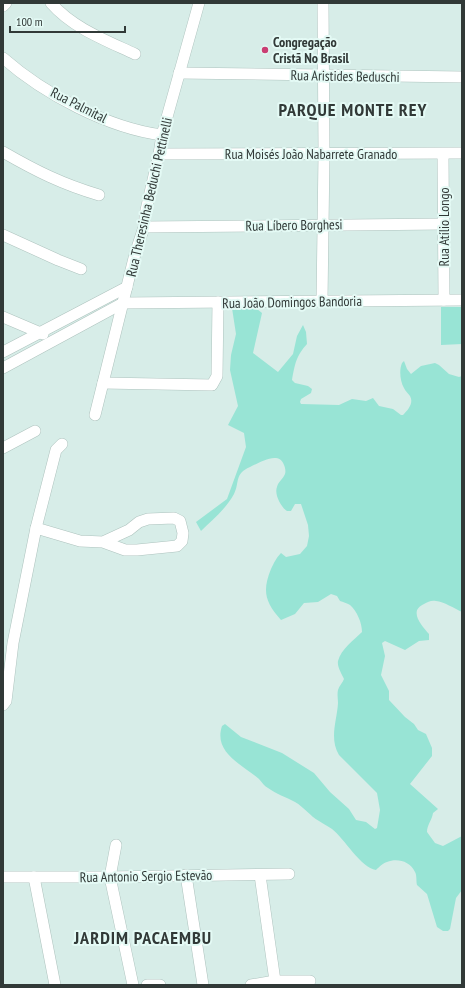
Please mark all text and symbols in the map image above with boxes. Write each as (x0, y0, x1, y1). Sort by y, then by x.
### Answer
scale bar (10, 8, 125, 34)
text: 100 m (16, 14, 43, 29)
place label: Congregação Cristã No Brasil (273, 33, 350, 67)
marker: Congregação Cristã No Brasil (260, 45, 270, 55)
street label: Rua Aristides Beduschi (290, 66, 400, 86)
street label: Rua Palmital (48, 83, 111, 127)
district label: PARQUE MONTE REY (279, 98, 427, 121)
street label: Rua Theresinha Beduchi Pettinelli (122, 116, 176, 278)
street label: Rua Moisés João Nabarrete Granado (225, 145, 397, 163)
street label: Rua Atílio Longo (435, 187, 453, 267)
street label: Rua Líbero Borghesi (245, 215, 343, 235)
street label: Rua João Domingos Bandoria (222, 292, 362, 312)
street label: Rua Antonio Sergio Estevão (80, 866, 212, 886)
district label: JARDIM PACAEMBU (73, 926, 212, 949)

